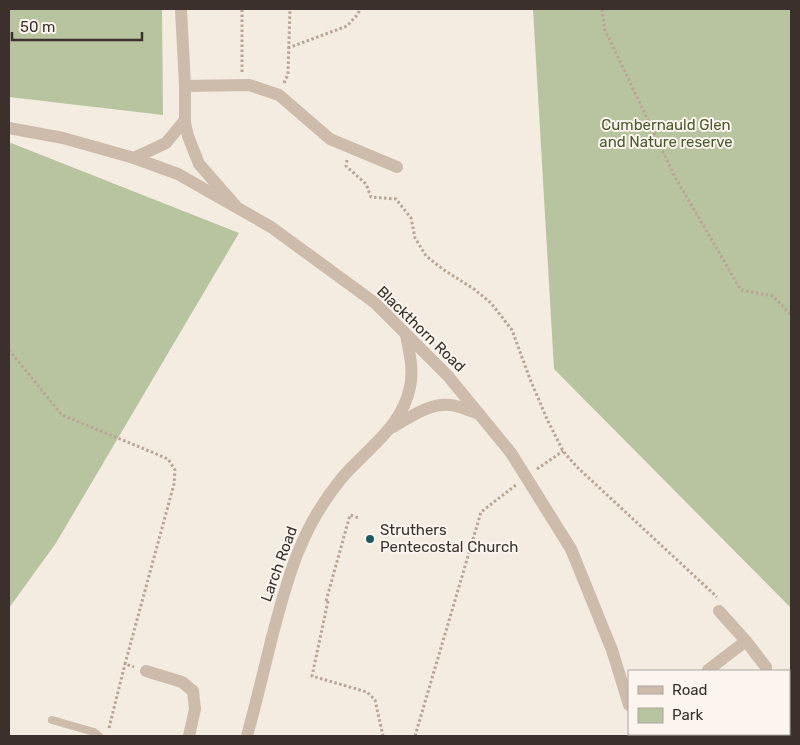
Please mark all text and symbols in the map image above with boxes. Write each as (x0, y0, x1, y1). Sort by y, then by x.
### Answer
scale bar (12, 10, 142, 42)
text: 50 m (20, 18, 55, 36)
park label: Cumbernauld Glen and Nature reserve (599, 116, 733, 151)
street label: Blackthorn Road (373, 282, 469, 376)
place label: Struthers Pentecostal Church (380, 521, 518, 556)
street label: Larch Road (257, 524, 301, 604)
marker: Struthers Pentecostal Church (364, 533, 376, 545)
legend (628, 670, 790, 735)
text: Road (672, 681, 708, 699)
text: Park (672, 706, 703, 724)

